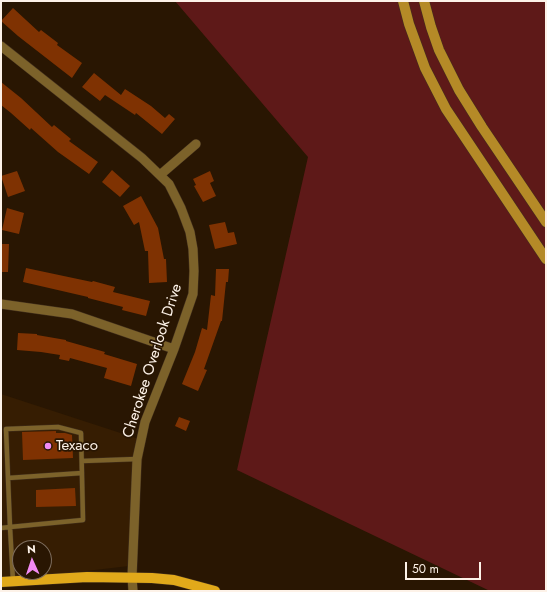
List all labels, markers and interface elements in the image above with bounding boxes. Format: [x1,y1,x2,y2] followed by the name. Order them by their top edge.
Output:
[120,282,186,440] street label: Cherokee Overlook Drive
[56,437,98,455] place label: Texaco
[43,441,53,451] marker: Texaco
[12,540,52,580] north arrow
[27,541,36,557] text: N
[407,554,483,580] scale bar
[412,560,439,578] text: 50 m

